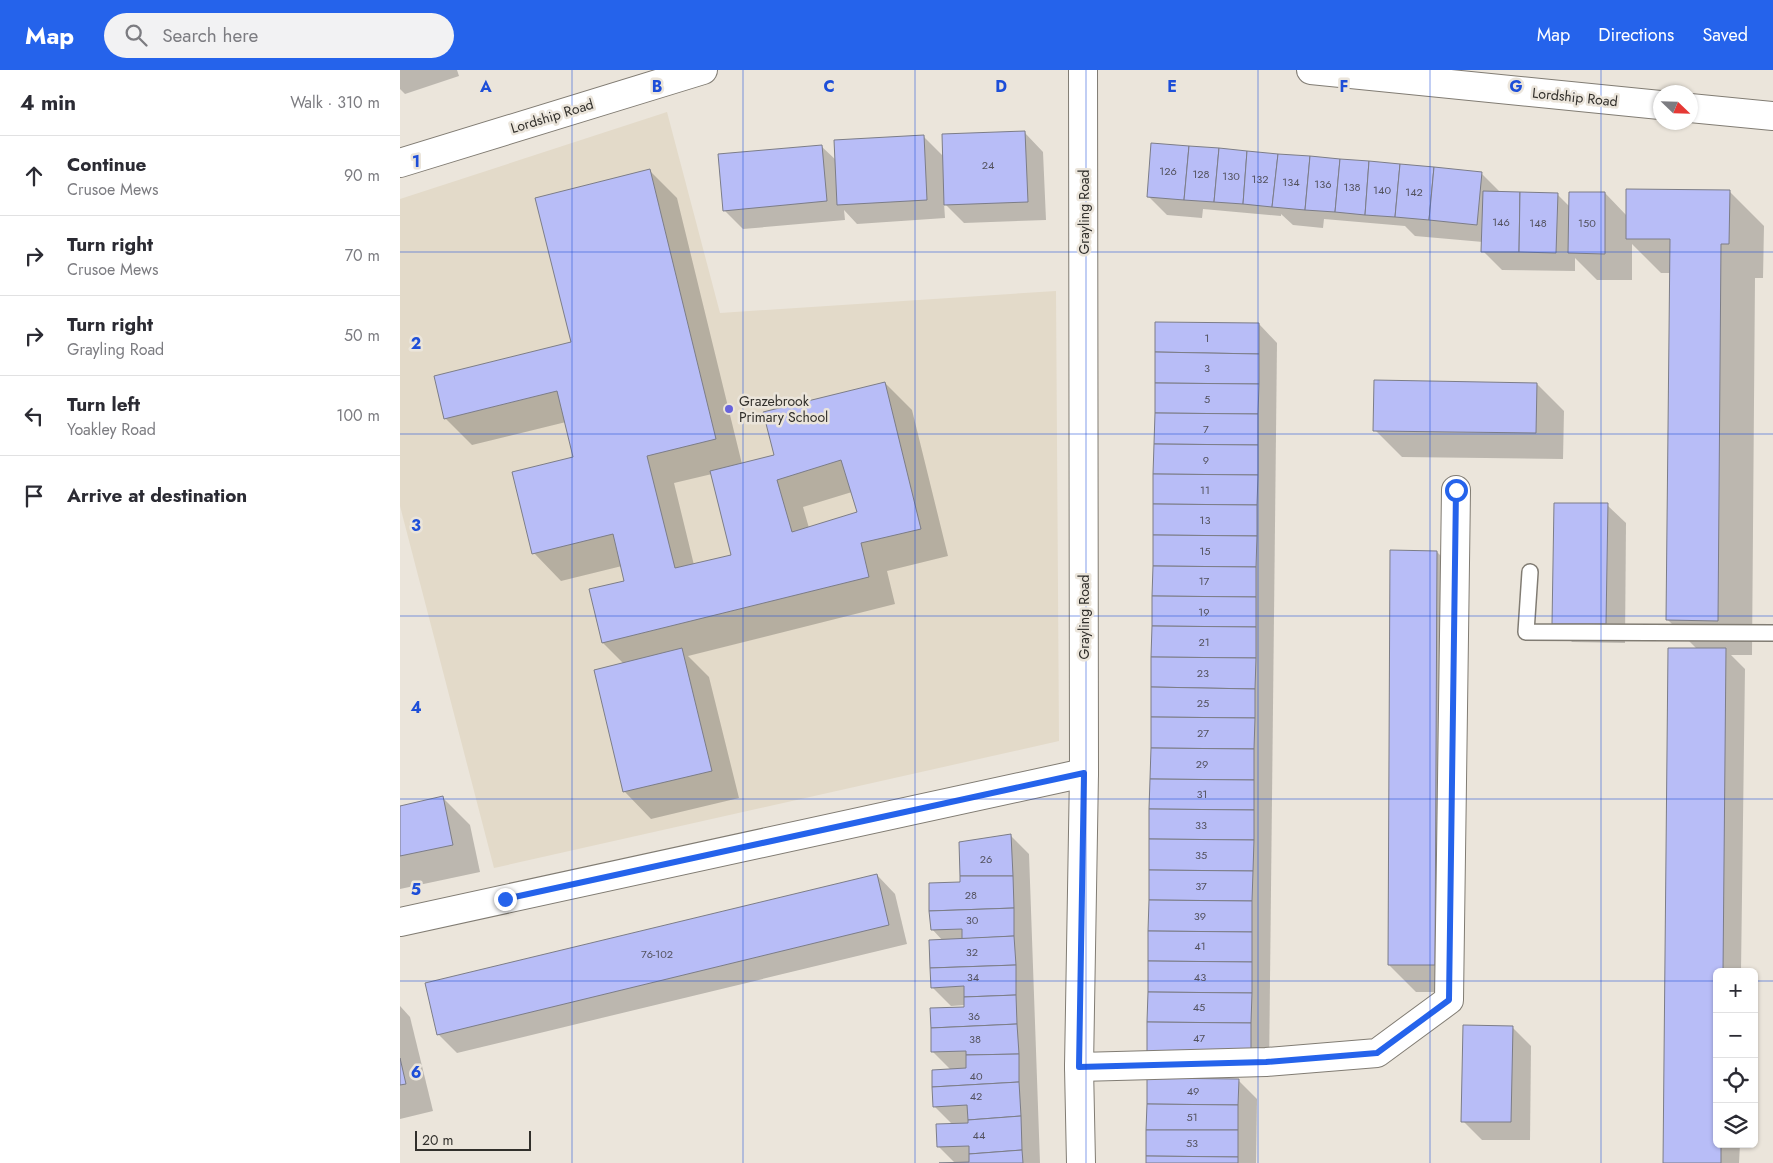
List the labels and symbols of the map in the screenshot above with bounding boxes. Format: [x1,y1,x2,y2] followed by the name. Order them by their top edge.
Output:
[479,75,492,98] text: A
[652,75,662,98] text: B
[823,75,835,98] text: C
[995,75,1007,98] text: D
[1167,75,1177,98] text: E
[1340,75,1348,98] text: F
[1509,75,1523,98] text: G
[1531,83,1619,111] street label: Lordship Road
[1653,85,1698,130] north arrow
[508,94,596,138] street label: Lordship Road
[412,150,420,173] text: 1
[982,157,995,173] house number: 24
[1159,163,1177,179] house number: 126
[1192,166,1210,182] house number: 128
[1222,168,1240,184] house number: 130
[1074,169,1094,255] street label: Grayling Road
[1251,171,1269,187] house number: 132
[1282,174,1300,190] house number: 134
[1314,176,1332,192] house number: 136
[1344,179,1360,195] house number: 138
[1373,182,1391,198] house number: 140
[1405,184,1423,200] house number: 142
[1492,214,1510,230] house number: 146
[1529,215,1547,231] house number: 148
[1578,215,1596,231] house number: 150
[1205,330,1209,346] house number: 1
[411,332,421,355] text: 2
[1204,360,1210,376] house number: 3
[739,391,828,427] place label: Grazebrook Primary School
[1204,391,1210,407] house number: 5
[723,403,735,415] marker: Grazebrook Primary School
[1203,421,1209,437] house number: 7
[1203,452,1209,468] house number: 9
[1445,479,1468,502] route start
[1200,482,1210,498] house number: 11
[1200,512,1210,528] house number: 13
[411,514,421,537] text: 3
[1199,543,1211,559] house number: 15
[1199,573,1210,589] house number: 17
[1074,574,1094,660] street label: Grayling Road
[1198,604,1210,620] house number: 19
[1198,634,1210,650] house number: 21
[1197,665,1209,681] house number: 23
[1197,695,1209,711] house number: 25
[410,696,422,719] text: 4
[1197,725,1209,741] house number: 27
[1196,756,1208,772] house number: 29
[1197,786,1207,802] house number: 31
[1195,817,1207,833] house number: 33
[1195,847,1207,863] house number: 35
[980,851,992,867] house number: 26
[411,878,421,901] text: 5
[1195,878,1207,894] house number: 37
[965,887,977,903] house number: 28
[494,888,517,911] route end
[1194,908,1206,924] house number: 39
[966,912,979,928] house number: 30
[1194,938,1206,954] house number: 41
[966,944,978,960] house number: 32
[641,946,673,962] house number: 76-102
[967,969,980,985] house number: 34
[1194,969,1206,985] house number: 43
[1193,999,1205,1015] house number: 45
[968,1008,980,1024] house number: 36
[1193,1030,1205,1046] house number: 47
[969,1031,981,1047] house number: 38
[411,1061,421,1084] text: 6
[969,1068,983,1084] house number: 40
[1187,1083,1199,1099] house number: 49
[970,1088,982,1104] house number: 42
[1186,1109,1198,1125] house number: 51
[973,1127,986,1143] house number: 44
[415,1128,531,1151] scale bar
[1186,1135,1198,1151] house number: 53

